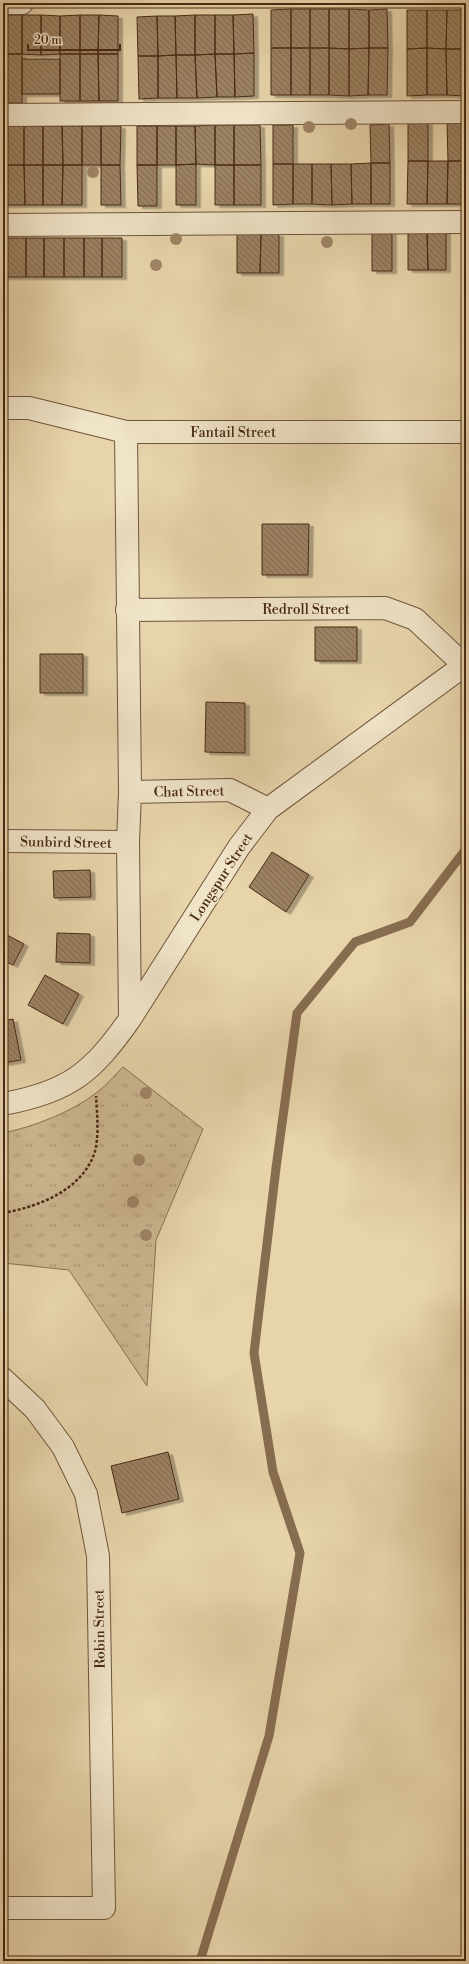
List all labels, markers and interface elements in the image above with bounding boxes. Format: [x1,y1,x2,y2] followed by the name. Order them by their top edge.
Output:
[28,26,120,52] scale bar
[34,33,62,48] text: 20 m
[190,424,276,442] street label: Fantail Street
[262,601,350,619] street label: Redroll Street
[153,782,225,802] street label: Chat Street
[187,830,257,925] street label: Longspur Street
[20,833,112,853] street label: Sunbird Street
[90,1589,110,1669] street label: Robin Street

